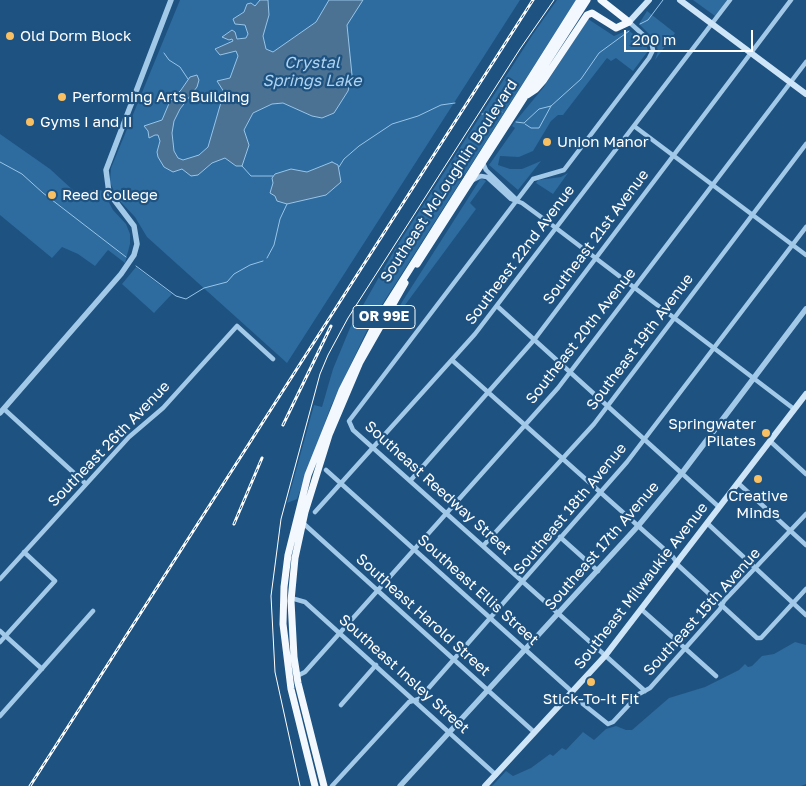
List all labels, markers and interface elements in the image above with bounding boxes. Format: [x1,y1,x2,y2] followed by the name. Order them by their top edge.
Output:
[626,20,755,52] scale bar
[20,27,131,45] place label: Old Dorm Block
[4,30,16,42] marker: Old Dorm Block
[632,30,676,48] text: 200 m
[262,53,362,91] water label: Crystal Springs Lake
[377,76,521,286] street label: Southeast McLoughlin Boulevard
[72,88,250,106] place label: Performing Arts Building
[56,91,68,103] marker: Performing Arts Building
[40,113,133,131] place label: Gyms I and II
[24,116,36,128] marker: Gyms I and II
[557,133,649,151] place label: Union Manor
[541,136,553,148] marker: Union Manor
[539,166,653,308] street label: Southeast 21st Avenue
[462,182,578,328] street label: Southeast 22nd Avenue
[62,186,158,204] place label: Reed College
[46,189,58,201] marker: Reed College
[522,264,640,408] street label: Southeast 20th Avenue
[583,270,697,414] street label: Southeast 19th Avenue
[353,306,415,328] road number: OR 99E
[44,378,174,510] street label: Southeast 26th Avenue
[668,415,756,450] place label: Springwater Pilates
[361,417,515,559] street label: Southeast Reedway Street
[760,427,772,439] marker: Springwater Pilates
[510,440,630,578] street label: Southeast 18th Avenue
[752,473,764,485] marker: Creative Minds
[541,478,663,614] street label: Southeast 17th Avenue
[728,487,788,522] place label: Creative Minds
[570,499,712,673] street label: Southeast Milwaukie Avenue
[414,531,542,649] street label: Southeast Ellis Street
[640,544,764,680] street label: Southeast 15th Avenue
[352,550,494,680] street label: Southeast Harold Street
[335,611,473,737] street label: Southeast Insley Street
[585,676,597,688] marker: Stick-To-It Fit
[543,690,639,708] place label: Stick-To-It Fit

